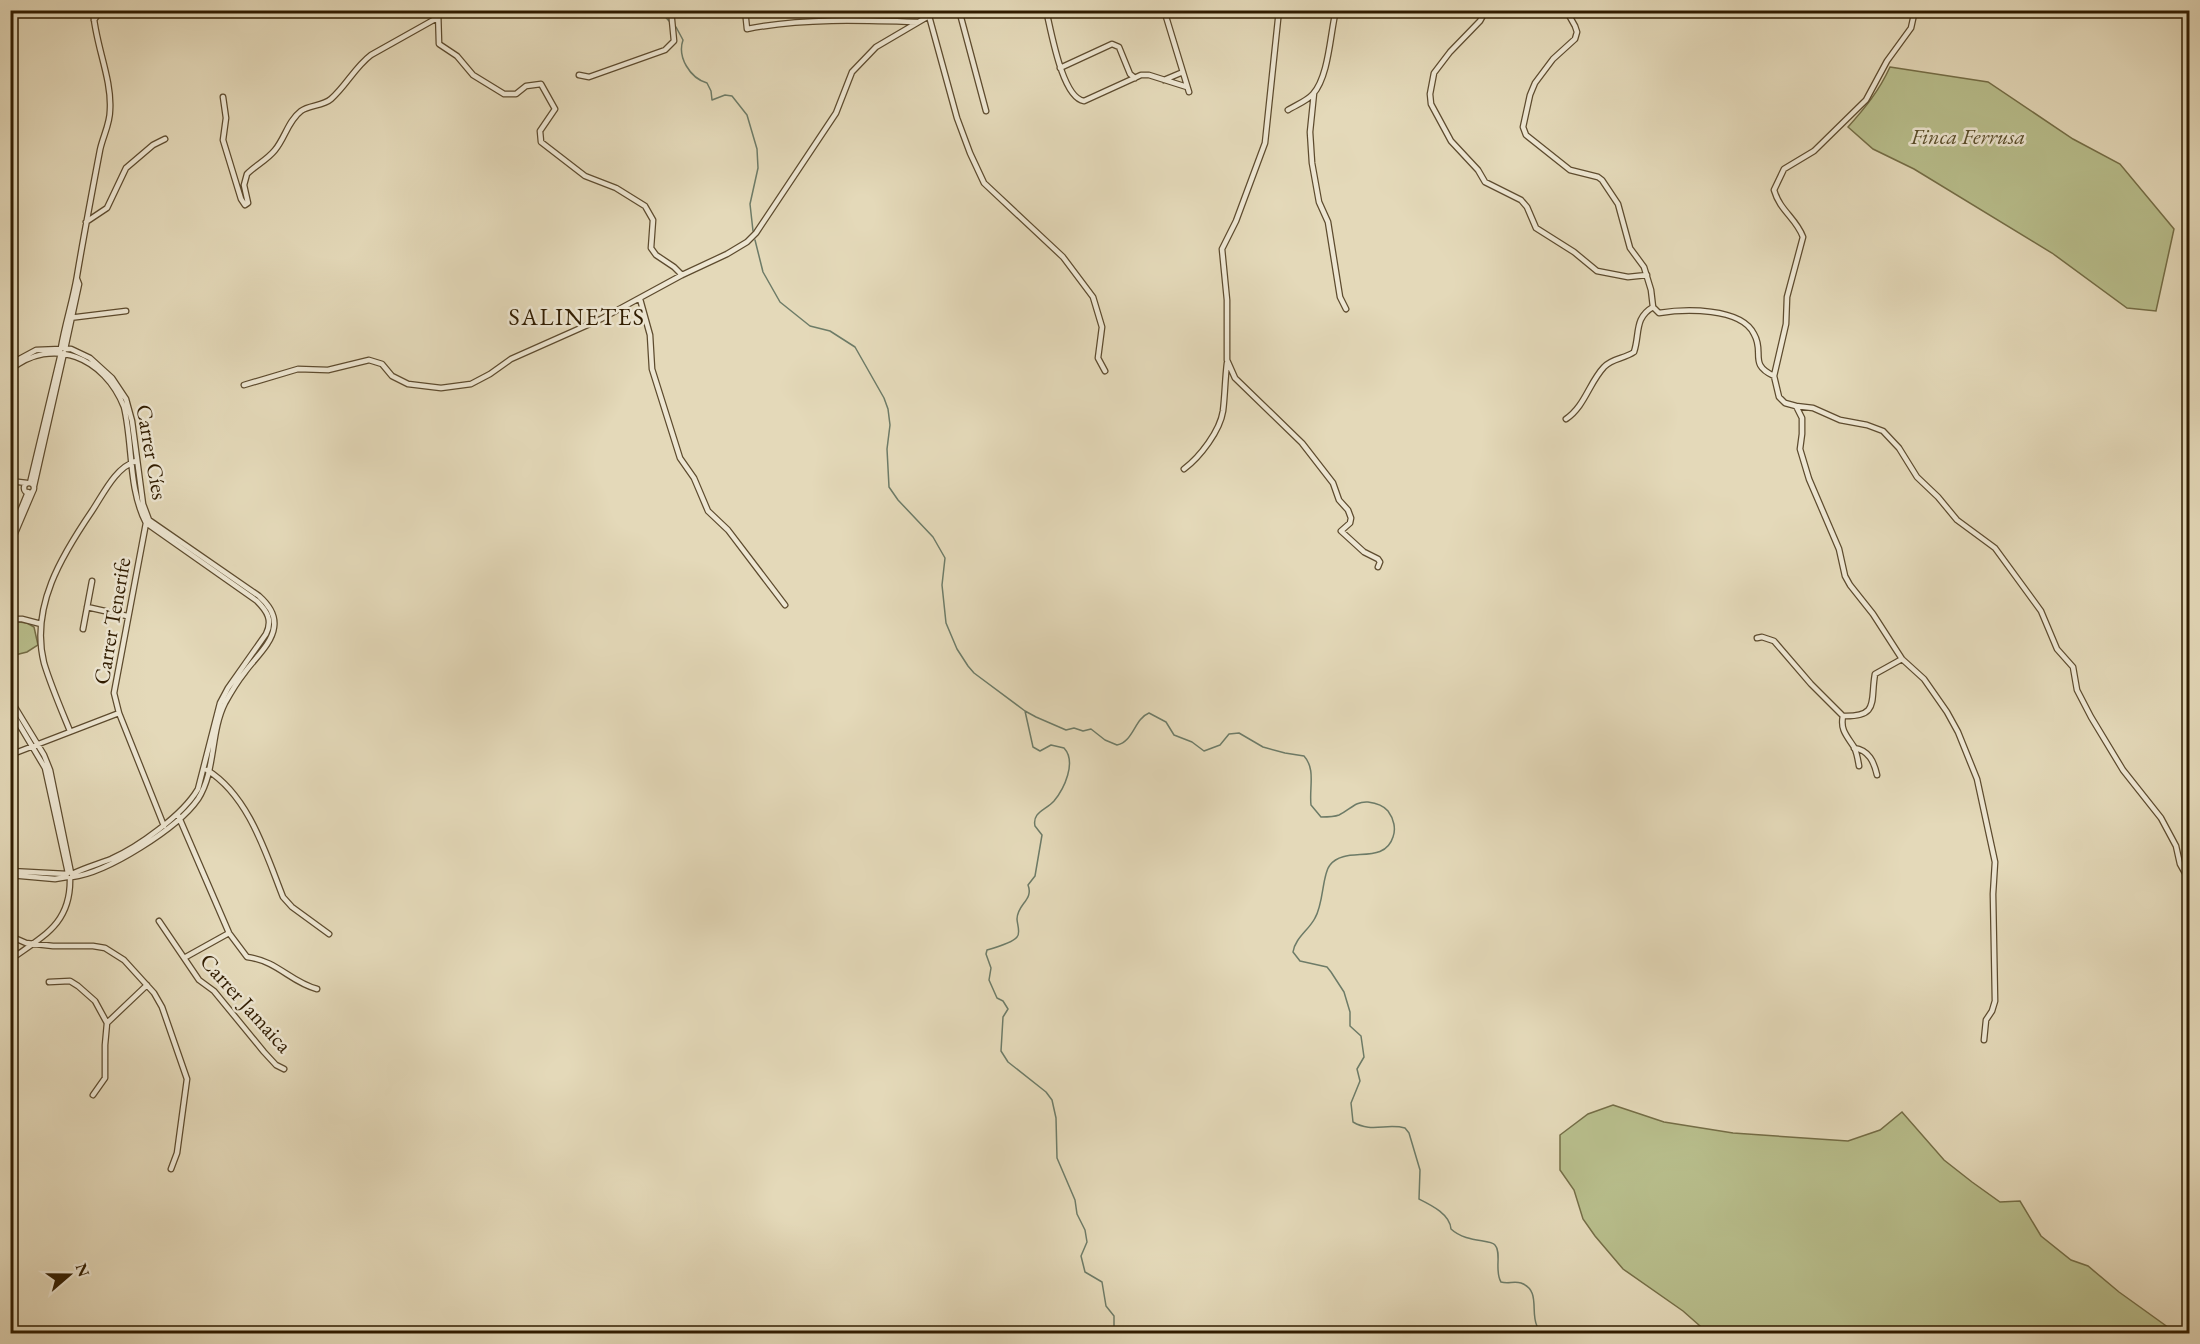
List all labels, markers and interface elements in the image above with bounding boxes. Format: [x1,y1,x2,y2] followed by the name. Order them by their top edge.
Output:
[1910,122,2025,151] park label: Finca Ferrusa
[509,301,645,332] district label: SALINETES
[129,402,175,502] street label: Carrer Cíes
[87,555,137,687] street label: Carrer Tenerife
[194,947,299,1059] street label: Carrer Jamaica
[39,1245,99,1305] north arrow
[71,1260,95,1280] text: N

